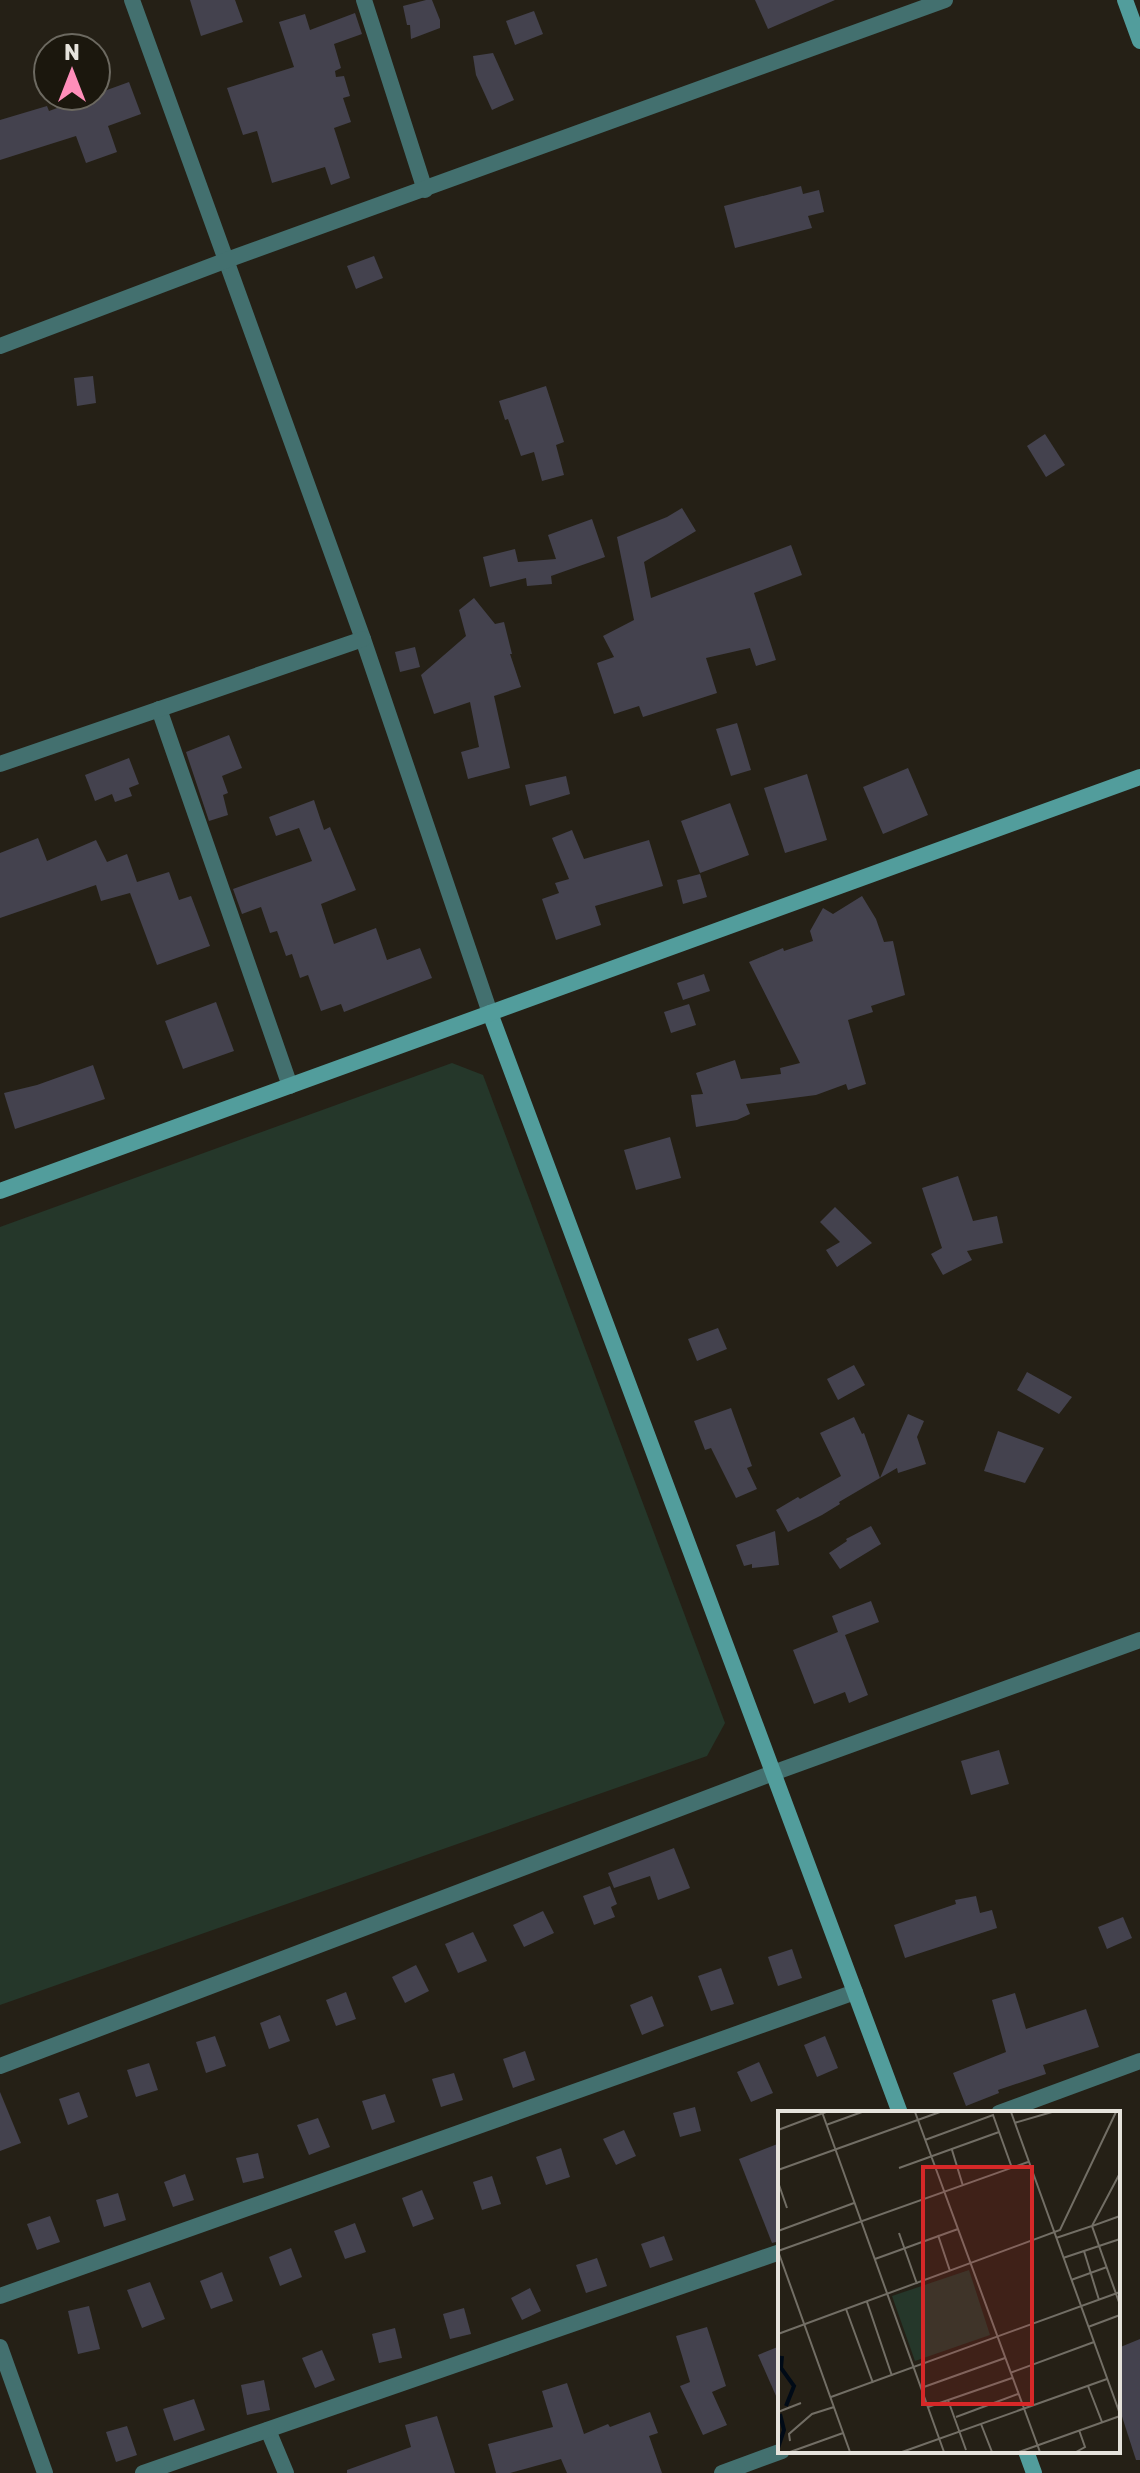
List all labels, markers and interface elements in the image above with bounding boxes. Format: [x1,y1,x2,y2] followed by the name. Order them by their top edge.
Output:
[32,32,112,112] north arrow
[64,39,80,66] text: N
[778,2111,1120,2453] inset map

